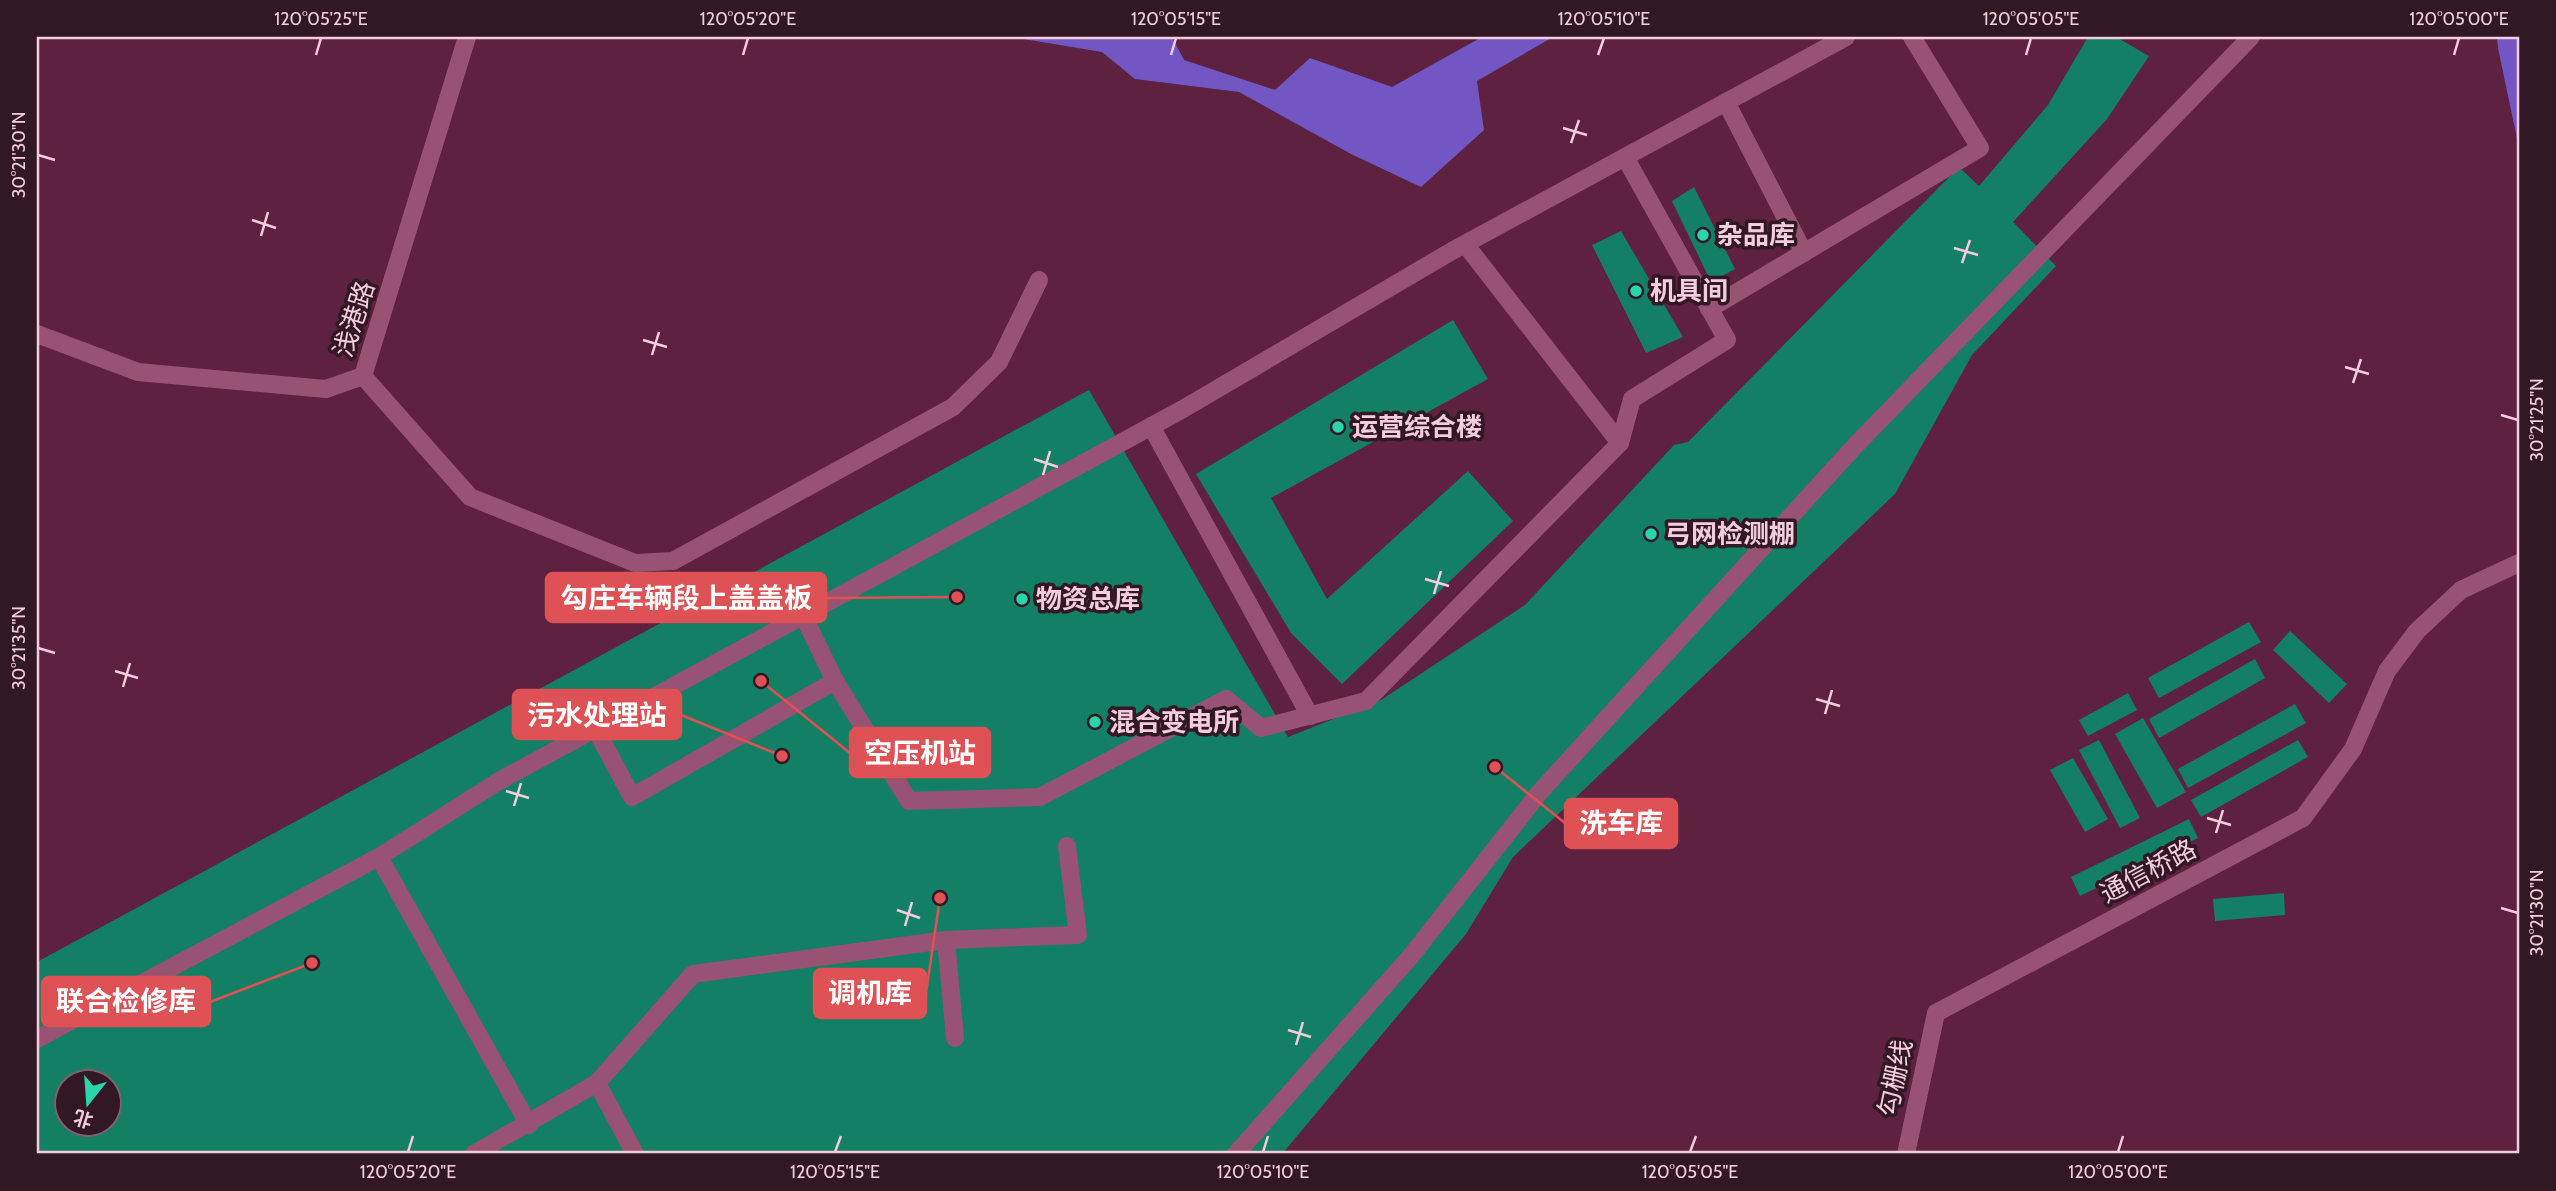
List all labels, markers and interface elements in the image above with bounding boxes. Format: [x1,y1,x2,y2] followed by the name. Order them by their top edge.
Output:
[274,8,368,30] text: 120°05'25"E
[700,8,796,30] text: 120°05'20"E
[1131,8,1221,30] text: 120°05'15"E
[1558,8,1650,30] text: 120°05'10"E
[1983,8,2079,30] text: 120°05'05"E
[2409,8,2509,30] text: 120°05'00"E
[8,112,30,198] text: 30°21'30"N
[1717,219,1795,251] place label: 杂品库
[1695,227,1711,243] marker: 杂品库
[1650,275,1728,307] place label: 机具间
[327,277,381,361] street label: 浅港路
[1628,283,1644,299] marker: 机具间
[2526,378,2548,462] text: 30°21'25"N
[1352,411,1482,443] place label: 运营综合楼
[1330,419,1346,435] marker: 运营综合楼
[1665,518,1795,550] place label: 弓网检测棚
[1643,526,1659,542] marker: 弓网检测棚
[546,573,826,622] callout: 勾庄车辆段上盖盖板
[560,581,812,615] text: 勾庄车辆段上盖盖板
[1036,583,1140,615] place label: 物资总库
[1014,591,1030,607] marker: 物资总库
[8,606,30,690] text: 30°21'35"N
[513,690,681,739] callout: 污水处理站
[527,698,667,732] text: 污水处理站
[1109,706,1239,738] place label: 混合变电所
[1087,714,1103,730] marker: 混合变电所
[850,728,990,777] callout: 空压机站
[864,736,976,770] text: 空压机站
[1565,799,1677,848] callout: 洗车库
[1579,806,1663,840] text: 洗车库
[2095,832,2201,910] street label: 通信桥路
[2526,870,2548,956] text: 30°21'30"N
[814,969,926,1018] callout: 调机库
[828,976,912,1010] text: 调机库
[42,977,210,1026] callout: 联合检修库
[56,984,196,1018] text: 联合检修库
[1871,1037,1919,1119] street label: 勾栅线
[52,1068,122,1138] north arrow
[71,1105,96,1133] text: 北
[360,1161,456,1183] text: 120°05'20"E
[790,1161,880,1183] text: 120°05'15"E
[1217,1161,1309,1183] text: 120°05'10"E
[1642,1161,1738,1183] text: 120°05'05"E
[2068,1161,2168,1183] text: 120°05'00"E

